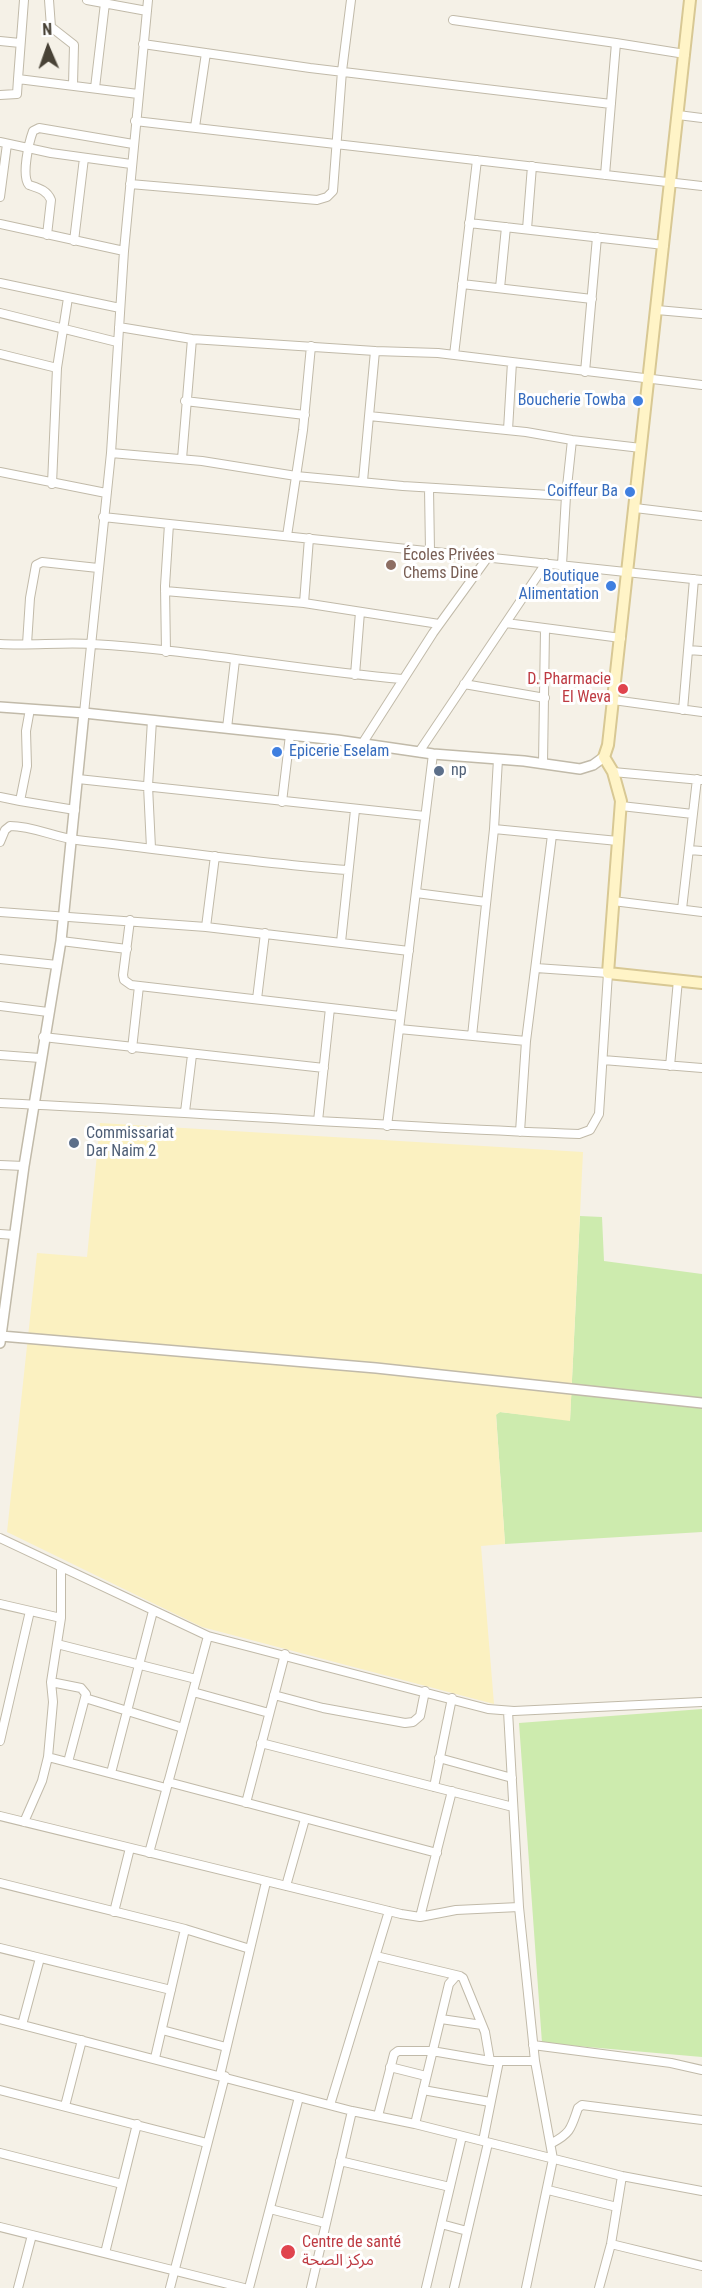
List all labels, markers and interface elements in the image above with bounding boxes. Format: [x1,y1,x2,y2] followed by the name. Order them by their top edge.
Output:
[18,18,78,78] north arrow
[42,20,53,39] text: N
[518,391,626,411] place label: Boucherie Towba
[631,394,645,408] marker: Boucherie Towba
[547,482,618,502] place label: Coiffeur Ba
[623,485,637,499] marker: Coiffeur Ba
[403,546,495,584] place label: Écoles Privées Chems Dine
[384,558,398,572] marker: Écoles Privées Chems Dine
[519,567,599,605] place label: Boutique Alimentation
[604,579,618,593] marker: Boutique Alimentation
[527,670,611,708] place label: D. Pharmacie El Weva
[616,682,630,696] marker: D. Pharmacie El Weva
[289,742,389,762] place label: Epicerie Eselam
[270,745,284,759] marker: Epicerie Eselam
[451,761,467,781] place label: np
[432,764,446,778] marker: np
[86,1124,174,1162] place label: Commissariat Dar Naim 2
[67,1136,81,1150] marker: Commissariat Dar Naim 2
[302,2233,401,2271] place label: Centre de santé مركز الصحة
[279,2243,297,2261] marker: Centre de santé مركز الصحة

